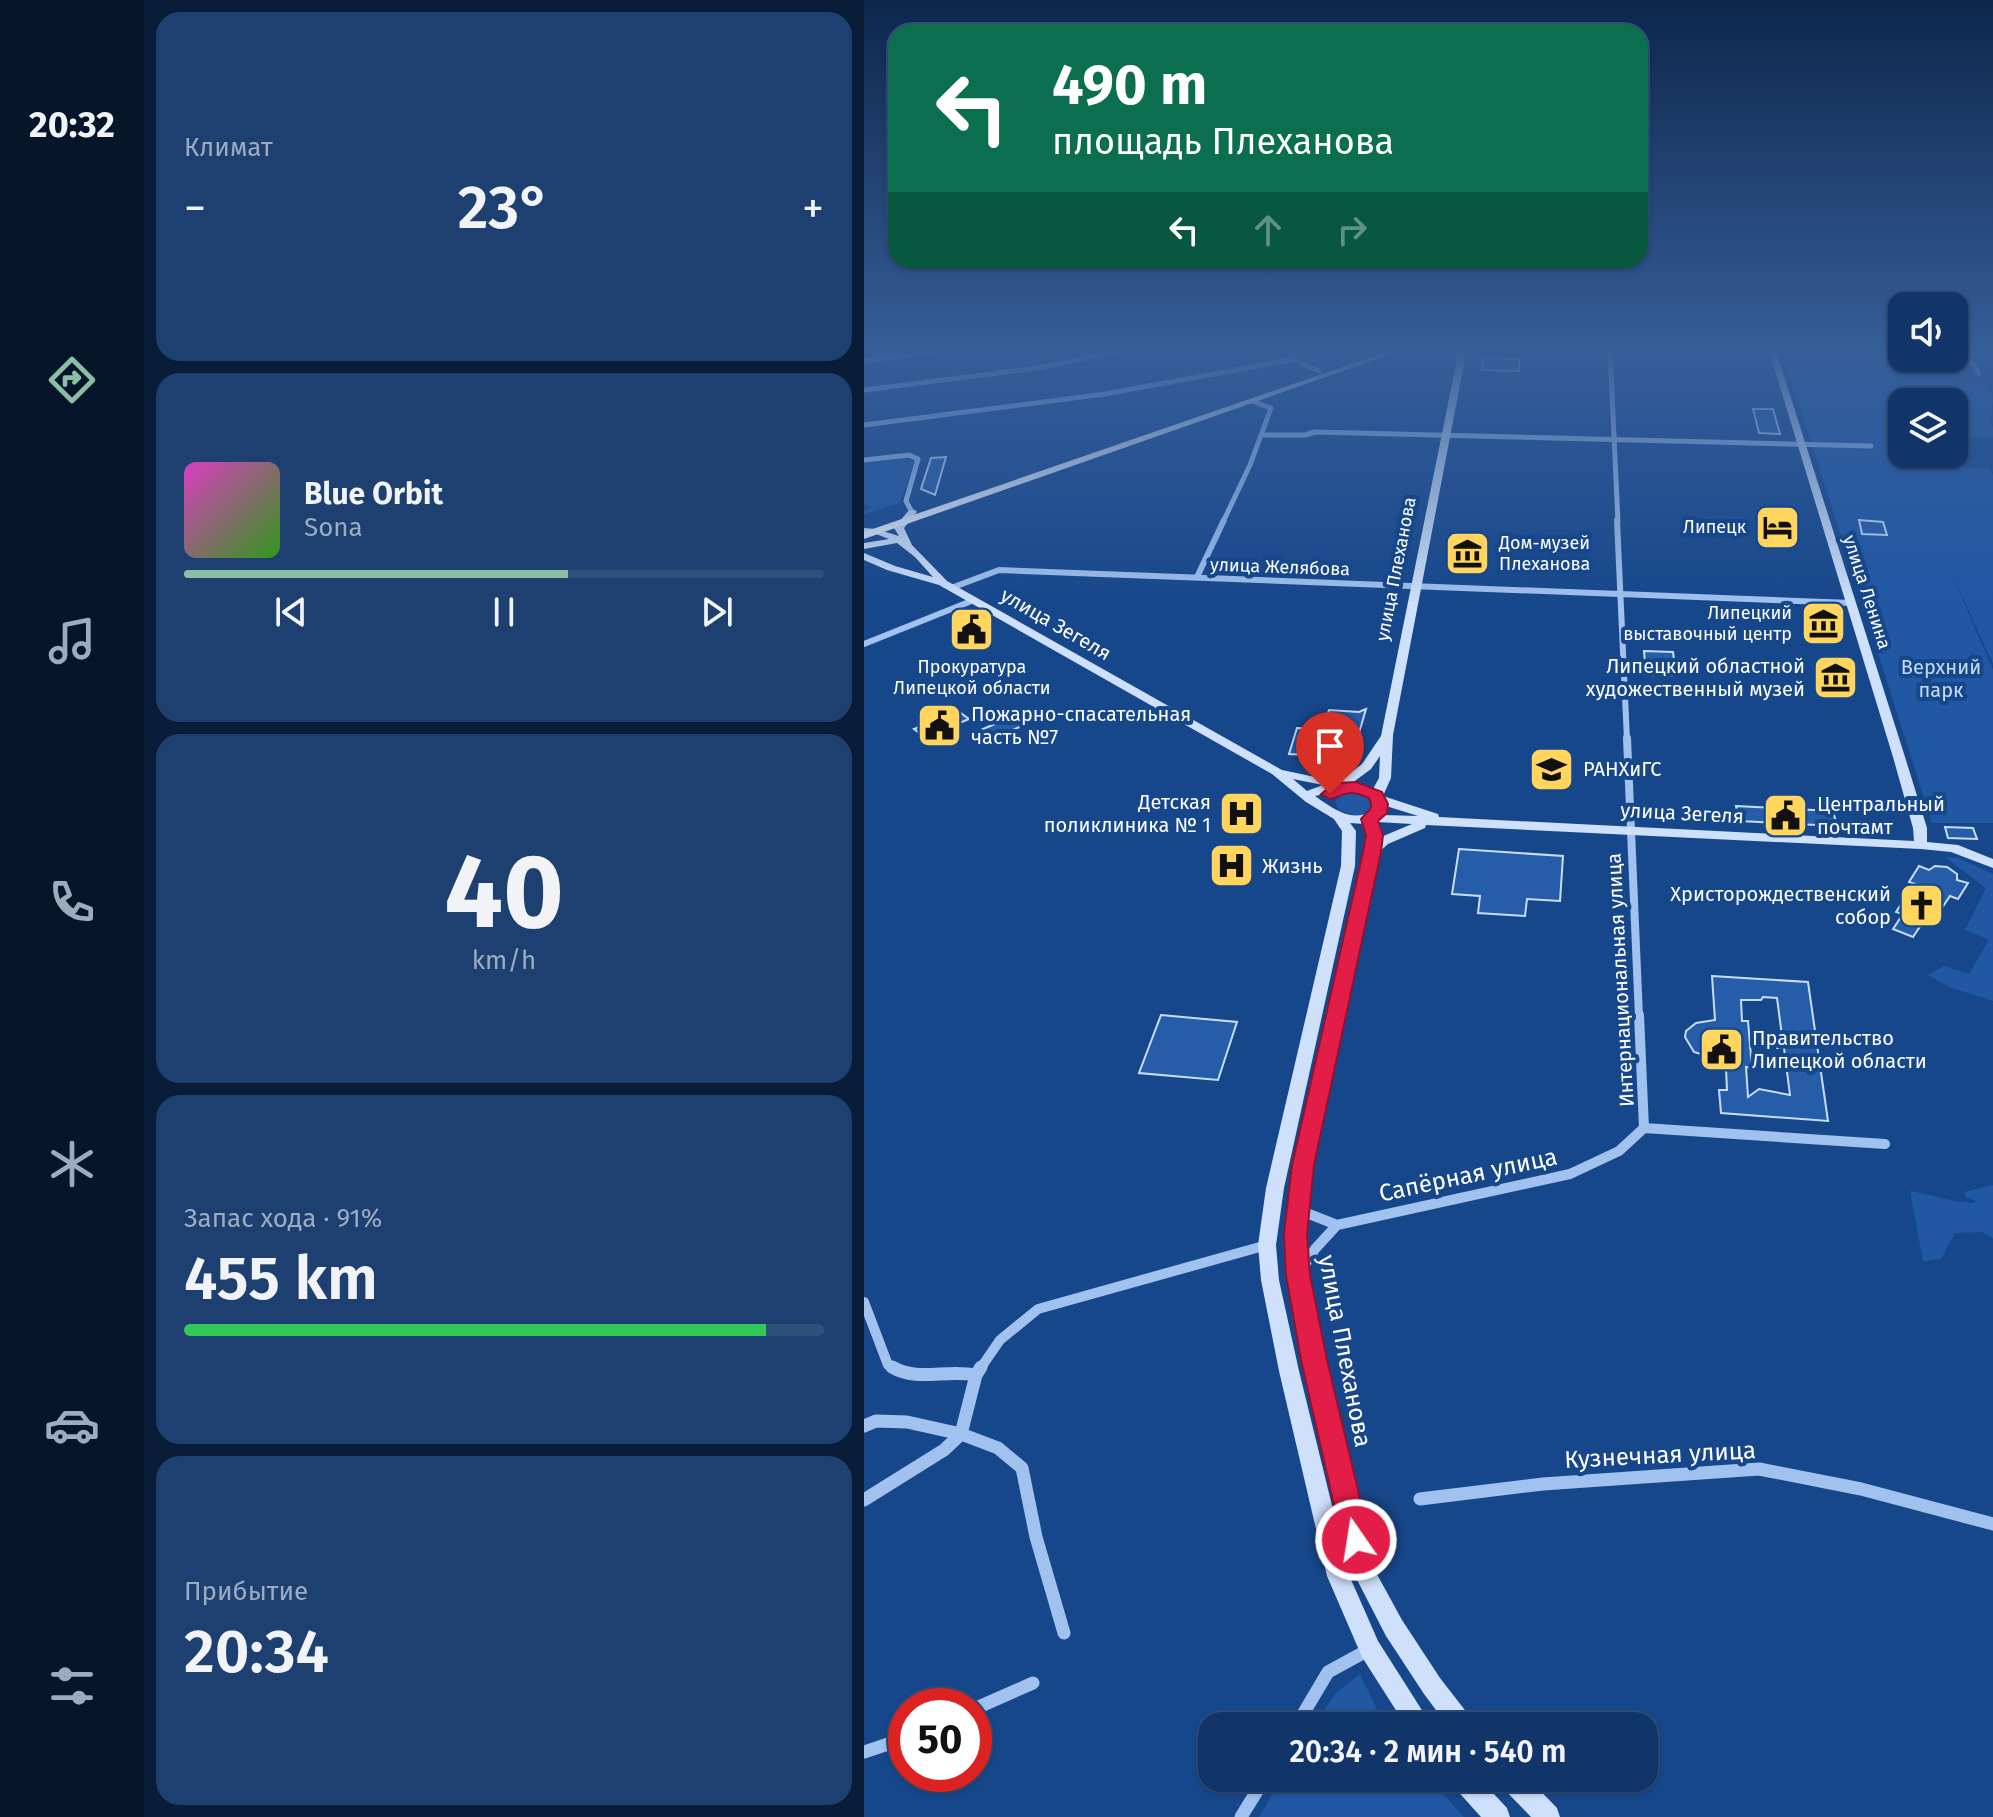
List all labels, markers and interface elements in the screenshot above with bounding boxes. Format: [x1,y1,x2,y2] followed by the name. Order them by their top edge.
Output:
[1052,52,1207,119] text: 490 m
[920,56,1024,160] icon: left
[29,103,115,147] text: 20:32
[1052,120,1394,164] text: площадь Плеханова
[184,132,273,163] text: Климат
[458,172,550,244] text: 23°
[184,182,206,235] text: −
[802,182,824,235] text: +
[1162,208,1206,252] icon: left
[1246,208,1290,252] icon: ahead
[1330,208,1374,252] icon: right
[1888,292,1968,468] map controls
[1888,292,1968,372] button: sound
[44,352,100,408] icon: directions
[1888,388,1968,468] button: layers
[304,476,443,512] text: Blue Orbit
[1371,495,1421,643] street label: улица Плеханова
[1753,503,1801,551] hotel icon: Липецк
[304,512,363,543] text: Sona
[1683,516,1747,538] place label: Липецк
[1444,529,1492,577] museum icon: Дом-музей Плеханова
[1498,532,1590,575] place label: Дом-музей Плеханова
[1838,532,1896,652] street label: улица Ленина
[1210,554,1350,580] street label: улица Желябова
[996,583,1116,665] street label: улица Зегеля
[269,590,313,634] icon: previous
[482,590,526,634] icon: pause
[695,590,739,634] icon: next
[1799,599,1847,647] museum icon: Липецкий выставочный центр
[1623,602,1792,645] place label: Липецкий выставочный центр
[948,605,996,653] public building icon: Прокуратура Липецкой области
[44,613,100,669] icon: music
[1586,654,1805,701] place label: Липецкий областной художественный музей
[1812,654,1860,702] museum icon: Липецкий областной художественный музей
[1901,655,1981,702] park label: Верхний парк
[893,656,1051,699] place label: Прокуратура Липецкой области
[916,701,964,749] public building icon: Пожарно-спасательная часть №7
[971,702,1191,749] place label: Пожарно-спасательная часть №7
[1296,712,1364,794] pin
[1308,724,1352,768] icon: arrive
[1528,745,1576,793] school or university icon: РАНХиГС
[1583,757,1661,781] place label: РАНХиГС
[1044,790,1211,837] place label: Детская поликлиника № 1
[1218,790,1266,838] hospital icon: Детская поликлиника № 1
[1762,791,1810,839] public building icon: Центральный почтамт
[1817,792,1945,839] place label: Центральный почтамт
[1620,798,1744,828] street label: улица Зегеля
[444,830,564,955] text: 40
[1207,842,1255,890] hospital icon: Жизнь
[1601,852,1639,1108] street label: Интернациональная улица
[1262,854,1323,878] place label: Жизнь
[44,874,100,930] icon: phone
[1898,881,1946,929] church icon: Христорождественский собор
[1670,882,1891,929] place label: Христорождественский собор
[472,945,536,976] text: km/h
[1697,1026,1745,1074] public building icon: Правительство Липецкой области
[1752,1026,1927,1073] place label: Правительство Липецкой области
[44,1136,100,1192] icon: climate
[1376,1142,1560,1208] street label: Сапёрная улица
[184,1203,382,1234] text: Запас хода · 91%
[184,1243,378,1315] text: 455 km
[1313,1253,1377,1449] street label: улица Плеханова
[44,1397,100,1453] icon: car
[1564,1436,1756,1474] street label: Кузнечная улица
[1314,1498,1398,1582] position arrow
[184,1576,308,1607] text: Прибытие
[184,1616,329,1688] text: 20:34
[44,1658,100,1714] icon: filters
[888,1688,992,1792] speed limit sign: 50
[1290,1734,1567,1770] text: 20:34 · 2 мин · 540 m

